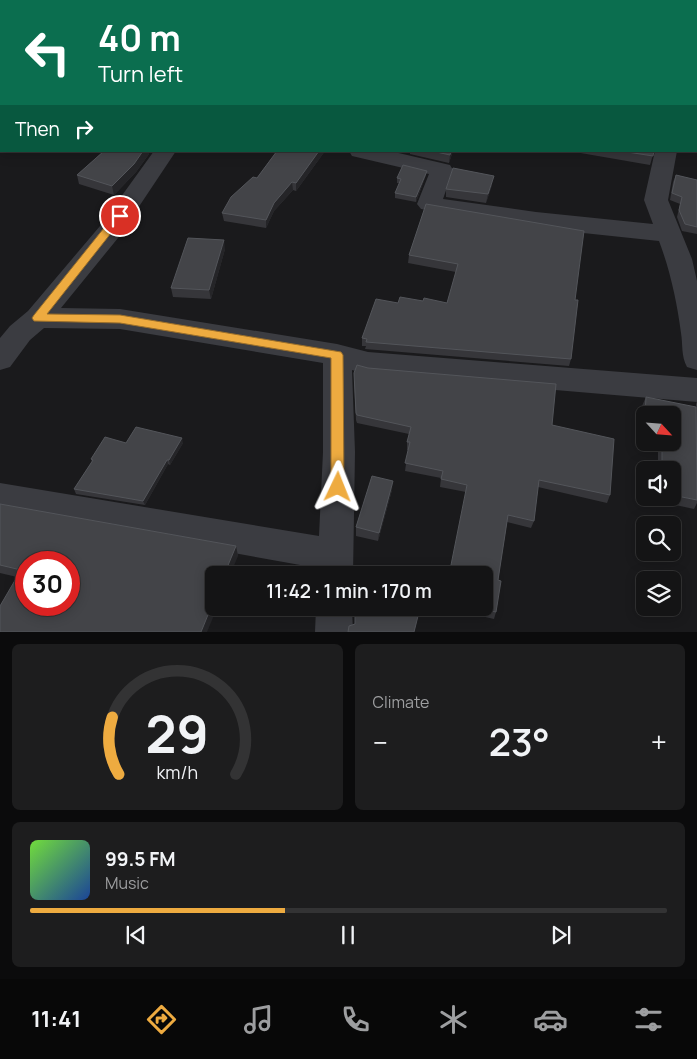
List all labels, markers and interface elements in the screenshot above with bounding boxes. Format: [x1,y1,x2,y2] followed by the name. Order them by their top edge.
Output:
[98,14,181,62] text: 40 m
[15,20,80,85] icon: left
[98,59,183,89] text: Turn left
[70,115,98,143] icon: right
[15,116,60,142] text: Then
[99,195,141,237] pin
[106,202,134,230] icon: arrive
[636,406,681,451] north arrow
[636,406,681,616] map controls
[311,460,363,512] position arrow
[636,461,681,506] button: sound
[636,516,681,561] button: search
[15,551,80,616] speed limit sign: 30
[636,571,681,616] button: layers
[266,578,432,604] text: 11:42 · 1 min · 170 m
[373,691,429,713] text: Climate
[146,698,209,769] text: 29
[489,715,550,767] text: 23°
[373,723,388,761] text: −
[651,723,667,761] text: +
[156,760,198,784] text: km/h
[105,846,175,872] text: 99.5 FM
[105,872,149,894] text: Music
[122,921,150,949] icon: previous
[334,921,362,949] icon: pause
[547,921,575,949] icon: next
[144,1002,179,1037] icon: directions
[241,1002,276,1037] icon: music
[338,1002,373,1037] icon: phone
[436,1002,471,1037] icon: climate
[533,1002,568,1037] icon: car
[631,1002,666,1037] icon: filters
[31,1004,81,1034] text: 11:41

